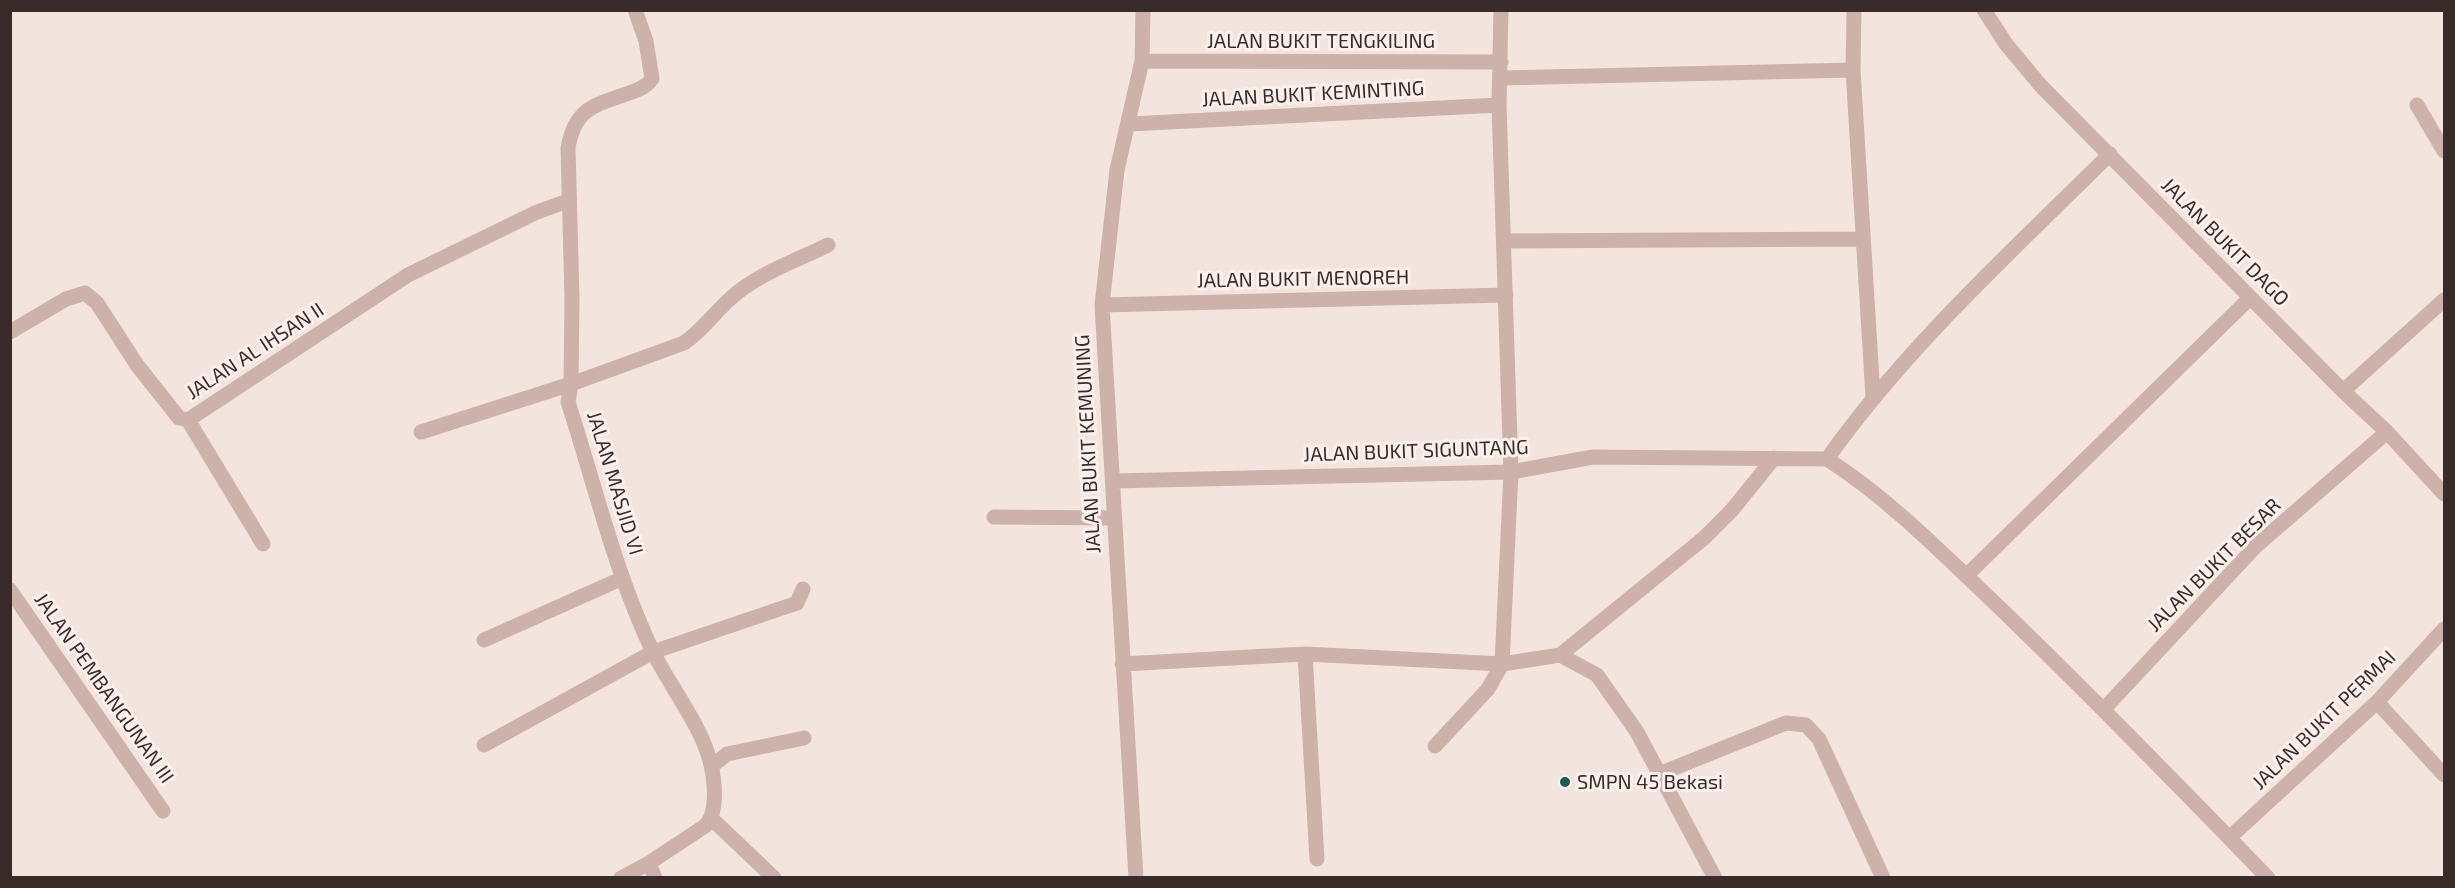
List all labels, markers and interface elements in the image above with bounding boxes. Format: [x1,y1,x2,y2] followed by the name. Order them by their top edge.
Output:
[1207,29,1435,53] street label: JALAN BUKIT TENGKILING
[1201,76,1425,112] street label: JALAN BUKIT KEMINTING
[2156,173,2294,311] street label: JALAN BUKIT DAGO
[1197,265,1409,293] street label: JALAN BUKIT MENOREH
[182,298,328,404] street label: JALAN AL IHSAN II
[1070,334,1106,554] street label: JALAN BUKIT KEMUNING
[582,408,648,558] street label: JALAN MASJID VI
[1303,435,1529,467] street label: JALAN BUKIT SIGUNTANG
[2142,493,2286,637] street label: JALAN BUKIT BESAR
[29,588,179,788] street label: JALAN PEMBANGUNAN III
[2247,645,2401,795] street label: JALAN BUKIT PERMAI
[1577,770,1723,794] place label: SMPN 45 Bekasi
[1558,775,1572,789] marker: SMPN 45 Bekasi

